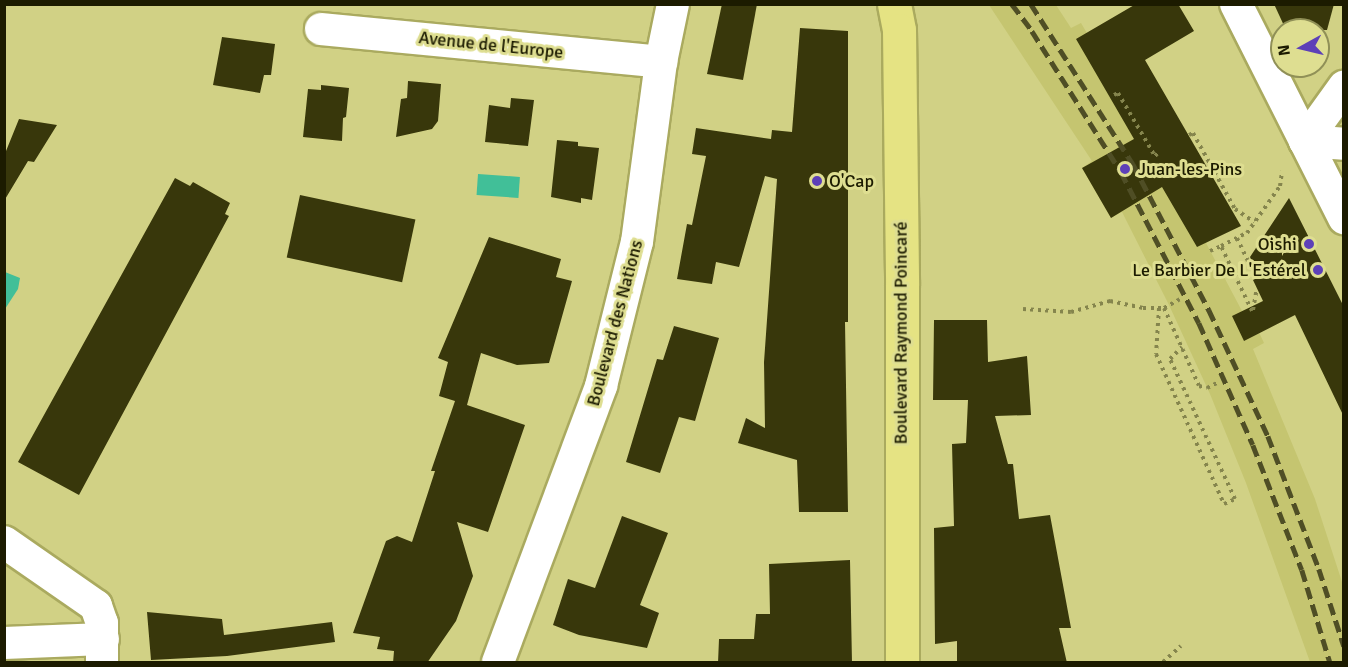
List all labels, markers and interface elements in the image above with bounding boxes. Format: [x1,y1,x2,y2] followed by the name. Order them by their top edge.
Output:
[1270,18,1330,78] north arrow
[418,27,564,63] street label: Avenue de l'Europe
[1273,43,1295,57] text: N
[1138,158,1242,180] place label: Juan-les-Pins
[1116,160,1134,178] marker: Juan-les-Pins
[829,170,874,192] place label: O'Cap
[810,174,824,188] marker: O'Cap
[890,222,912,444] street label: Boulevard Raymond Poincaré
[1258,233,1297,255] place label: Oishi
[1302,237,1316,251] marker: Oishi
[582,238,648,408] street label: Boulevard des Nations
[1132,259,1306,281] place label: Le Barbier De L'Estérel
[1311,263,1325,277] marker: Le Barbier De L'Estérel

